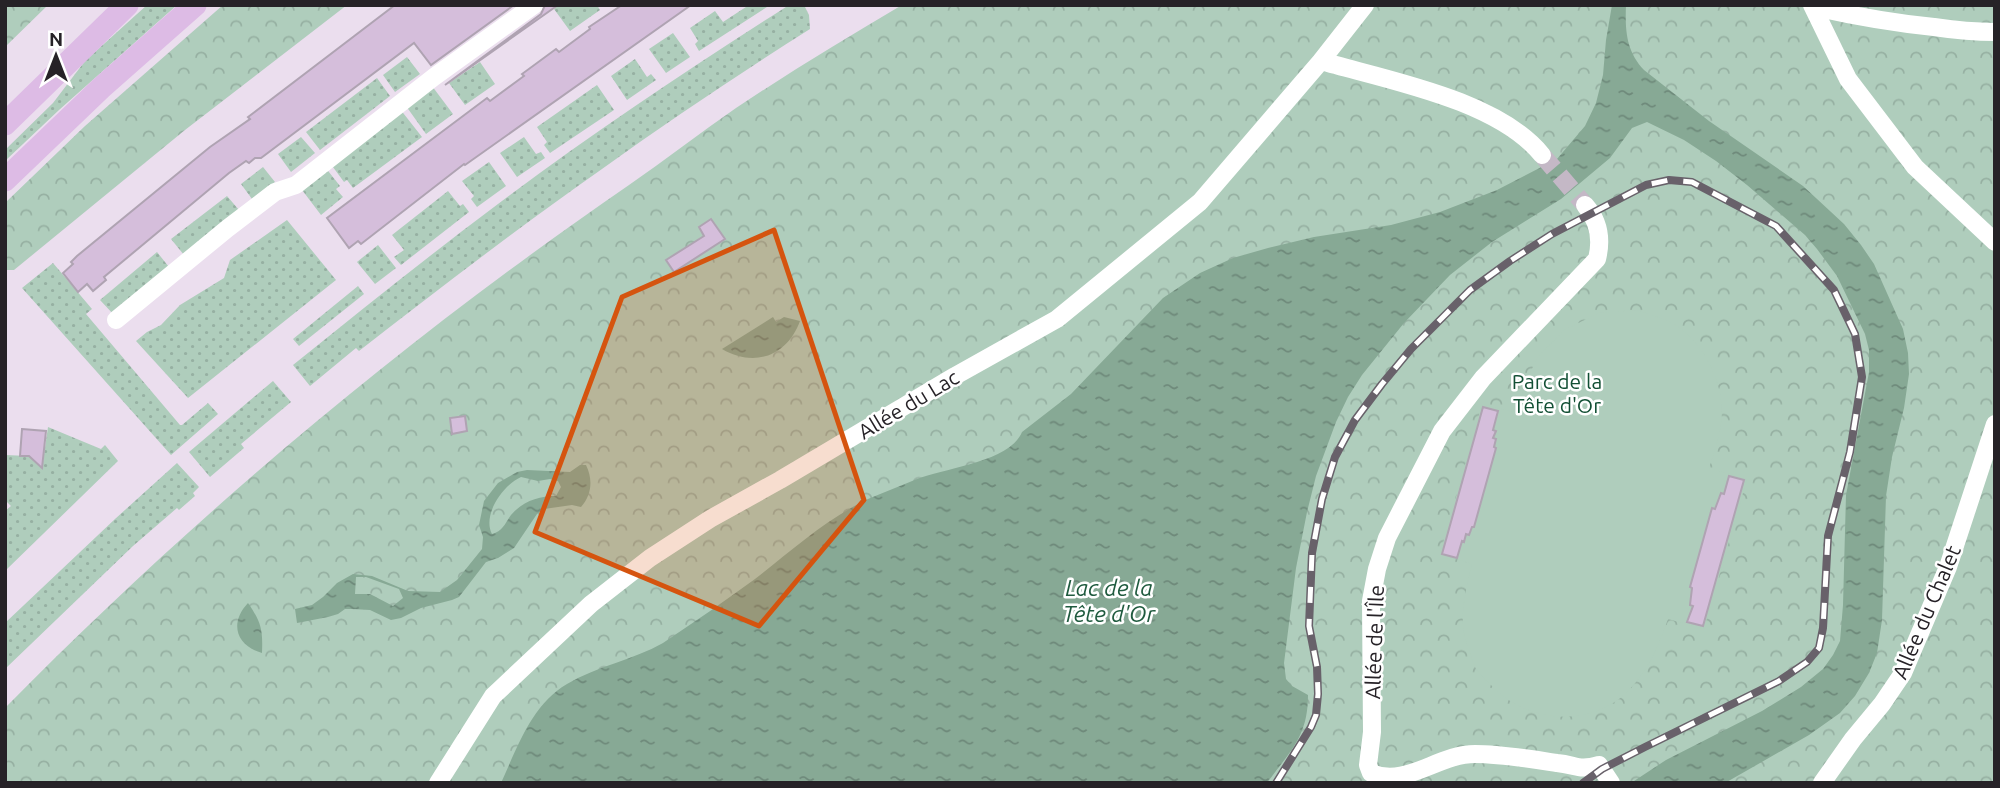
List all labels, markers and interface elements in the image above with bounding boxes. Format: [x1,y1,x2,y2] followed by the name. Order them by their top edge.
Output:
[21,21,91,91] north arrow
[49,28,63,50] text: N
[853,364,963,443] street label: Allée du Lac
[1512,369,1602,417] park label: Parc de la Tête d'Or
[1887,542,1965,682] street label: Allée du Chalet
[1063,575,1156,626] water label: Lac de la Tête d'Or
[1360,584,1388,700] street label: Allée de l'Île

